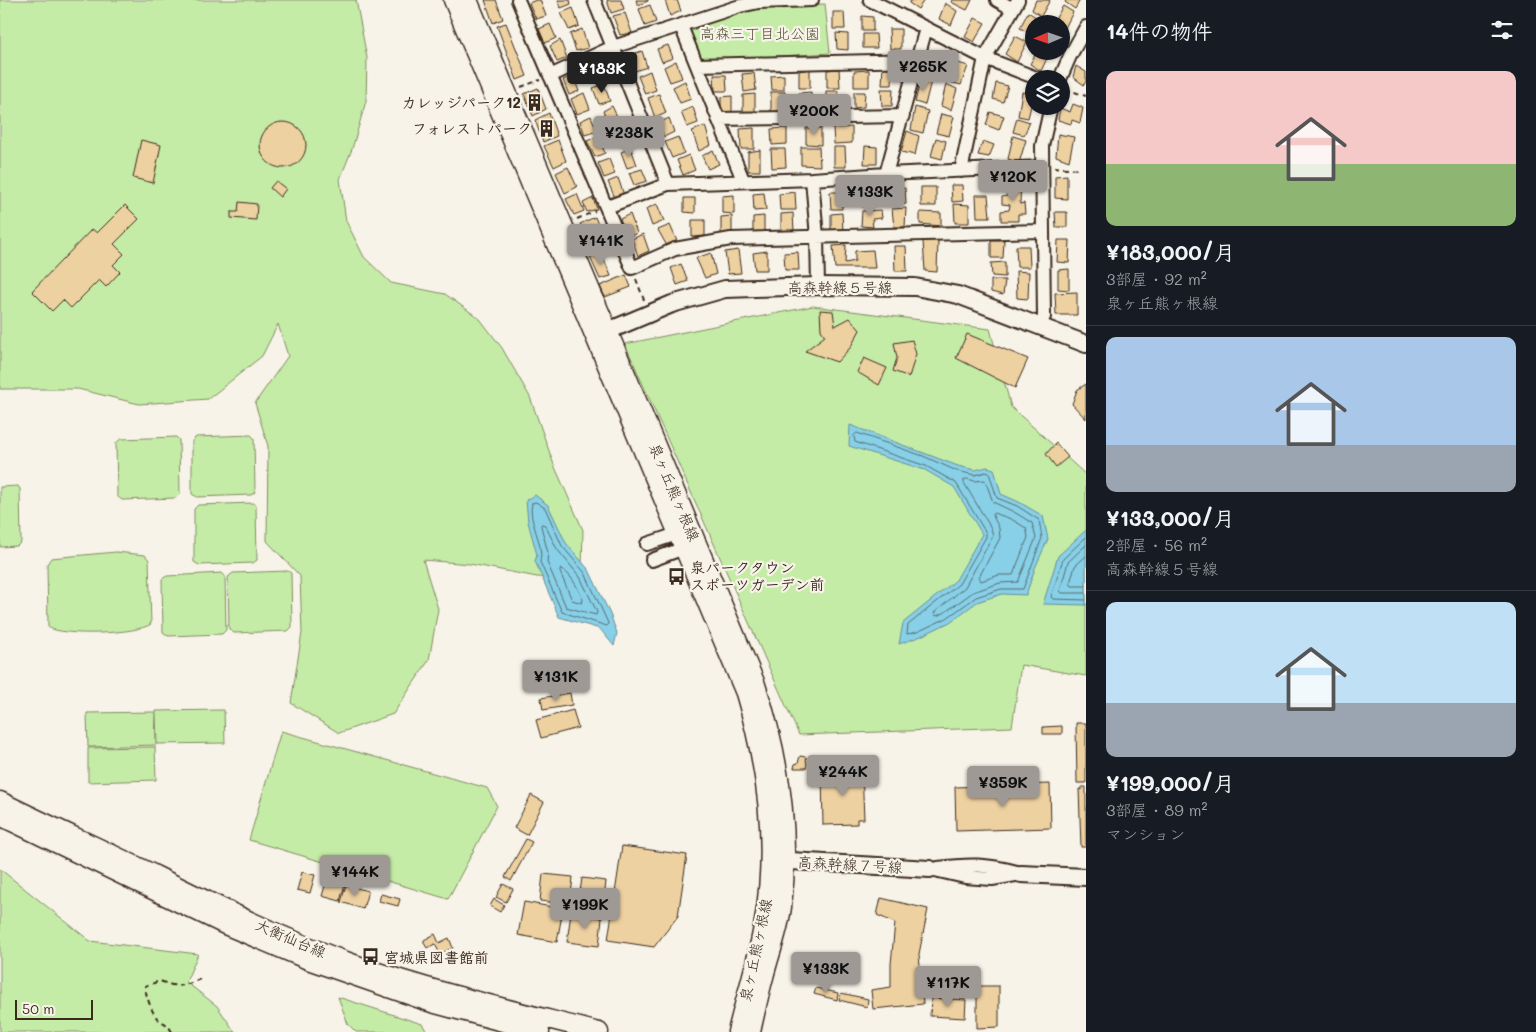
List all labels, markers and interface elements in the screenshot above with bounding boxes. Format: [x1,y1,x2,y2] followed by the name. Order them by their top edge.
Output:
[1025,15,1070,60] north arrow
[1025,15,1070,115] map controls
[1488,16,1516,44] icon: filters
[1106,17,1213,44] text: 14件の物件
[700,23,820,43] park label: 高森三丁目北公園
[888,49,958,92] pin: ¥265K
[567,52,637,94] pin: ¥183K
[899,55,947,76] text: ¥265K
[578,57,626,78] text: ¥183K
[1025,70,1070,115] button: layers
[402,92,521,112] place label: カレッジパーク12
[525,92,545,112] building icon: カレッジパーク12
[779,94,849,136] pin: ¥200K
[789,99,839,120] text: ¥200K
[1266,104,1356,194] icon: home
[594,116,664,158] pin: ¥238K
[412,118,532,138] place label: フォレストパーク
[536,118,556,138] building icon: フォレストパーク
[604,121,654,142] text: ¥238K
[978,160,1048,202] pin: ¥120K
[989,165,1037,186] text: ¥120K
[835,174,905,217] pin: ¥133K
[846,180,894,201] text: ¥133K
[566,224,636,266] pin: ¥141K
[578,229,624,250] text: ¥141K
[1106,238,1235,265] text: ¥183,000/月
[1106,268,1207,289] text: 3部屋 · 92 m²
[787,277,893,297] street label: 高森幹線５号線
[1106,292,1218,313] text: 泉ヶ丘熊ヶ根線
[1266,369,1356,459] icon: home
[645,440,705,544] street label: 泉ヶ丘熊ヶ根線
[1106,504,1234,531] text: ¥133,000/月
[1106,534,1207,555] text: 2部屋 · 56 m²
[690,557,825,594] place label: 泉パークタウン スポーツガーデン前
[1106,558,1218,579] text: 高森幹線５号線
[666,566,686,586] bus stop icon: 泉パークタウン スポーツガーデン前
[1266,634,1356,724] icon: home
[521,660,591,702] pin: ¥131K
[534,665,578,686] text: ¥131K
[808,754,878,797] pin: ¥244K
[818,760,868,781] text: ¥244K
[968,766,1038,808] pin: ¥359K
[1106,769,1235,796] text: ¥199,000/月
[978,771,1028,792] text: ¥359K
[1106,799,1208,820] text: 3部屋 · 89 m²
[1106,823,1185,844] text: マンション
[797,851,903,877] street label: 高森幹線７号線
[320,854,390,897] pin: ¥144K
[331,860,379,881] text: ¥144K
[550,888,620,930] pin: ¥199K
[561,893,609,914] text: ¥199K
[734,897,776,1003] street label: 泉ヶ丘熊ヶ根線
[253,914,329,962] street label: 大衡仙台線
[360,947,380,967] bus stop icon: 宮城県図書館前
[384,947,489,967] place label: 宮城県図書館前
[791,952,861,994] pin: ¥133K
[802,957,850,978] text: ¥133K
[913,966,983,1008] pin: ¥117K
[926,971,970,992] text: ¥117K
[15,997,92,1020] scale bar
[22,999,54,1018] text: 50 m

